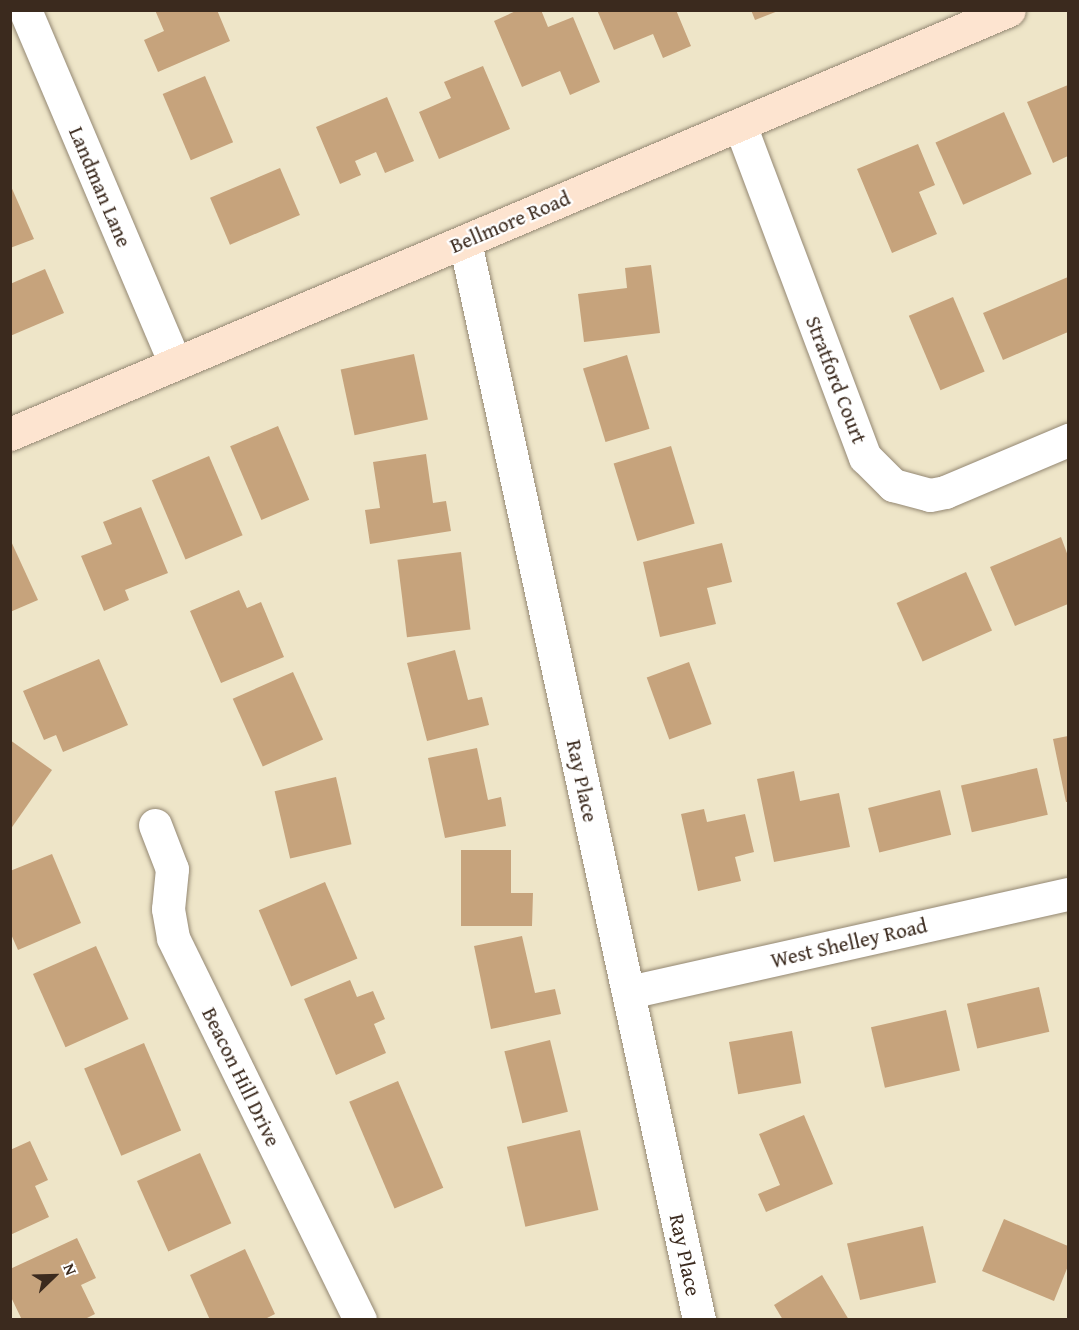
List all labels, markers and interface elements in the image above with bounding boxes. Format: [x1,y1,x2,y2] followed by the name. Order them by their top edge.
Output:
[63,123,137,251] street label: Landman Lane
[446,185,574,259] street label: Bellmore Road
[800,313,872,447] street label: Stratford Court
[561,738,603,824] street label: Ray Place
[768,913,930,973] street label: West Shelley Road
[196,1003,286,1151] street label: Beacon Hill Drive
[664,1212,706,1298] street label: Ray Place
[24,1246,84,1306] north arrow
[57,1259,84,1279] text: N

